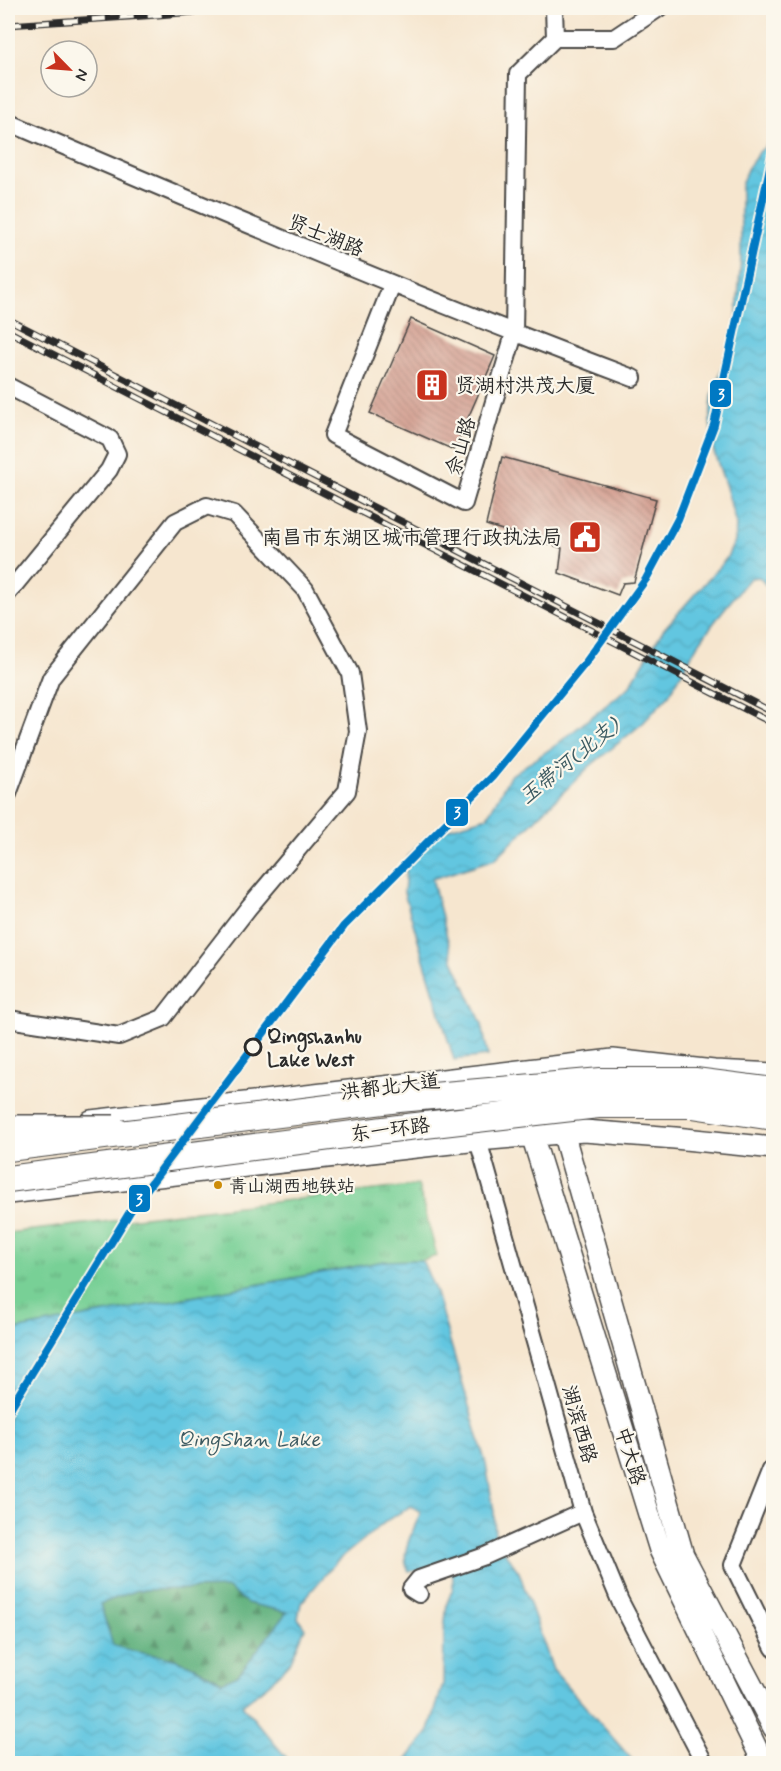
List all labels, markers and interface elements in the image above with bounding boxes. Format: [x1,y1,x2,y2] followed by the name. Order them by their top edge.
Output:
[39,39,99,99] north arrow
[69,65,93,84] text: N
[283,209,369,264] street label: 贤士湖路
[414,367,450,403] building icon: 贤湖村洪茂大厦
[455,373,595,400] place label: 贤湖村洪茂大厦
[709,379,732,408] line badge: 3
[717,385,725,406] text: 3
[440,413,483,479] street label: 佘山路
[567,519,603,555] public building icon: 南昌市东湖区城市管理行政执法局
[262,525,562,552] place label: 南昌市东湖区城市管理行政执法局
[514,711,628,811] water label: 玉带河(北支)
[445,798,469,827] line badge: 3
[453,803,461,824] text: 3
[267,1024,362,1074] place label: Qingshanhu Lake West
[244,1038,262,1056] marker: Qingshanhu Lake West
[339,1068,441,1107] street label: 洪都北大道
[349,1112,433,1149] street label: 东一环路
[229,1175,355,1199] place label: 青山湖西地铁站
[212,1179,224,1191] marker: 青山湖西地铁站
[128,1184,151,1213] line badge: 3
[135,1190,143,1211] text: 3
[555,1382,603,1468] street label: 湖滨西路
[608,1424,652,1490] street label: 中大路
[178,1426,321,1456] water label: QingShan Lake

